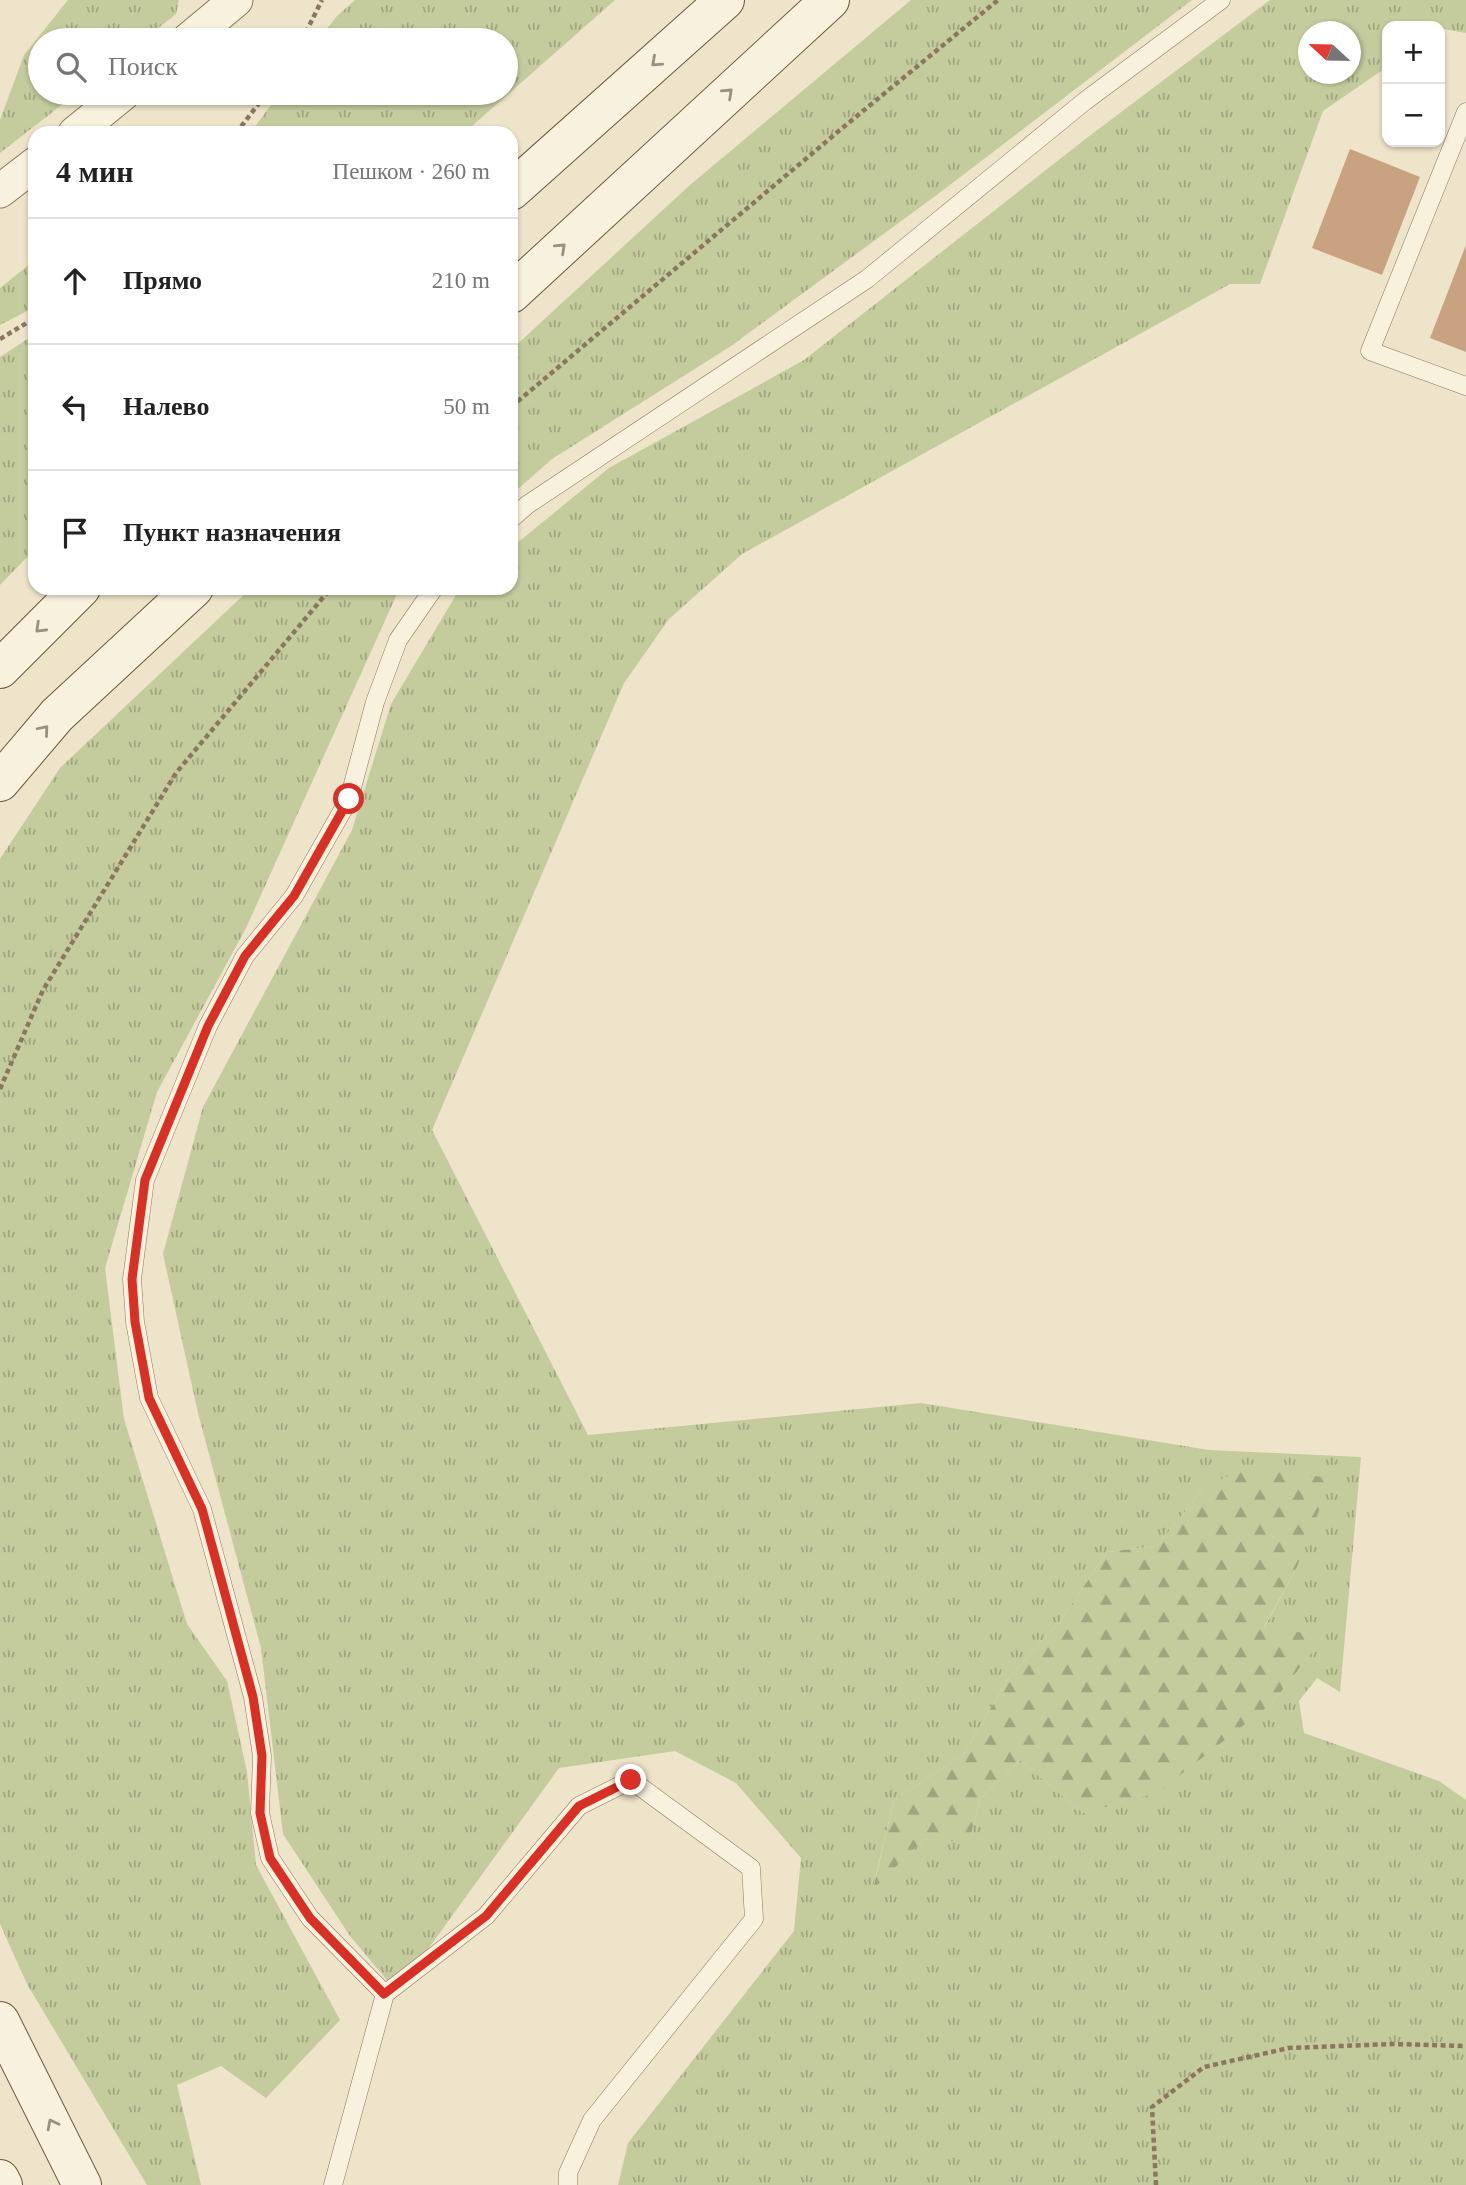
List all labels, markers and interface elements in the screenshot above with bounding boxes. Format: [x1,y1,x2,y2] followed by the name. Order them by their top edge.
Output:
[1298,21,1361,84] north arrow
[1382,21,1445,147] map controls
[1382,21,1445,84] button: +
[28,28,518,105] search box
[52,48,90,86] icon: search
[108,52,178,81] text: Поиск
[651,54,664,66] one-way arrow
[1382,84,1445,147] button: −
[720,89,733,101] one-way arrow
[56,155,134,188] text: 4 мин
[333,159,490,184] text: Пешком · 260 m
[553,243,566,256] one-way arrow
[56,262,94,300] icon: ahead
[123,266,202,295] text: Прямо
[432,268,490,293] text: 210 m
[56,388,94,426] icon: left
[123,392,209,421] text: Налево
[443,394,490,419] text: 50 m
[56,514,94,552] icon: arrive
[123,518,341,547] text: Пункт назначения
[35,619,48,632] one-way arrow
[36,726,48,739] one-way arrow
[333,783,364,814] route start
[615,1764,646,1795] route end
[46,2119,60,2131] one-way arrow

